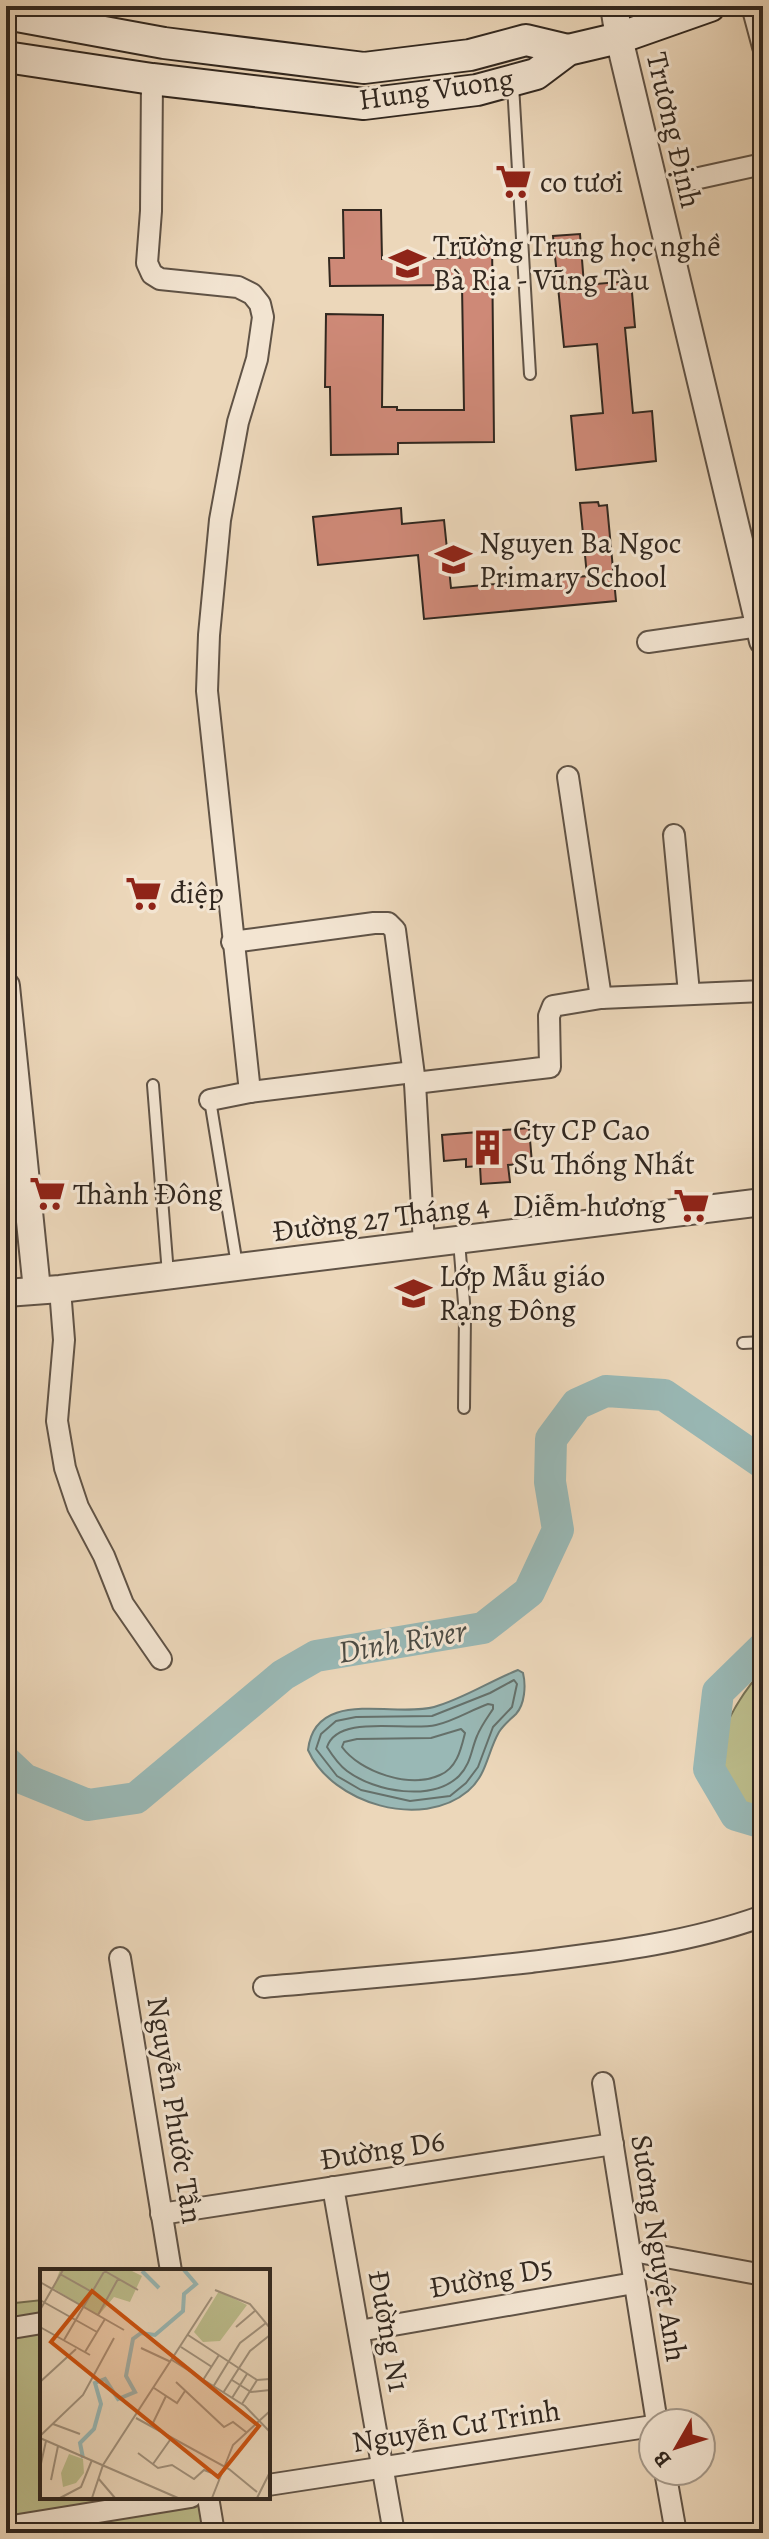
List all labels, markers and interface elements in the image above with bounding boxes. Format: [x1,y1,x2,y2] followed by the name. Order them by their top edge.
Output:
[637,48,711,212] street label: Trương Định
[356,58,516,120] street label: Hung Vuong
[540,162,624,202] place label: co tươi
[495,163,533,201] supermarket icon: co tươi
[433,226,721,300] place label: Trường Trung học nghề Bà Rịa - Vũng Tàu
[388,244,426,282] school or university icon: Trường Trung học nghề Bà Rịa - Vũng Tàu
[479,523,681,597] place label: Nguyen Ba Ngoc Primary School
[434,541,472,579] school or university icon: Nguyen Ba Ngoc Primary School
[170,873,224,913] place label: điệp
[125,874,163,912] supermarket icon: điệp
[513,1110,695,1184] place label: Cty CP Cao Su Thống Nhất
[468,1128,506,1166] building icon: Cty CP Cao Su Thống Nhất
[73,1174,223,1214] place label: Thành Đông
[28,1175,66,1213] supermarket icon: Thành Đông
[270,1185,492,1251] street label: Đường 27 Tháng 4
[513,1186,666,1226] place label: Diễm hương
[673,1187,711,1225] supermarket icon: Diễm hương
[439,1256,605,1330] place label: Lớp Mẫu giáo Rạng Đông
[394,1274,432,1312] school or university icon: Lớp Mẫu giáo Rạng Đông
[334,1608,470,1674] water label: Dinh River
[137,1994,213,2226] street label: Nguyễn Phước Tần
[317,2120,447,2180] street label: Đường D6
[621,2132,697,2364] street label: Sương Nguyệt Anh
[426,2246,556,2308] street label: Đường D5
[359,2267,419,2395] street label: Đường N1
[40,2269,270,2499] inset map
[349,2390,563,2462] street label: Nguyễn Cư Trinh
[637,2407,717,2487] north arrow
[646,2444,678,2474] text: B

